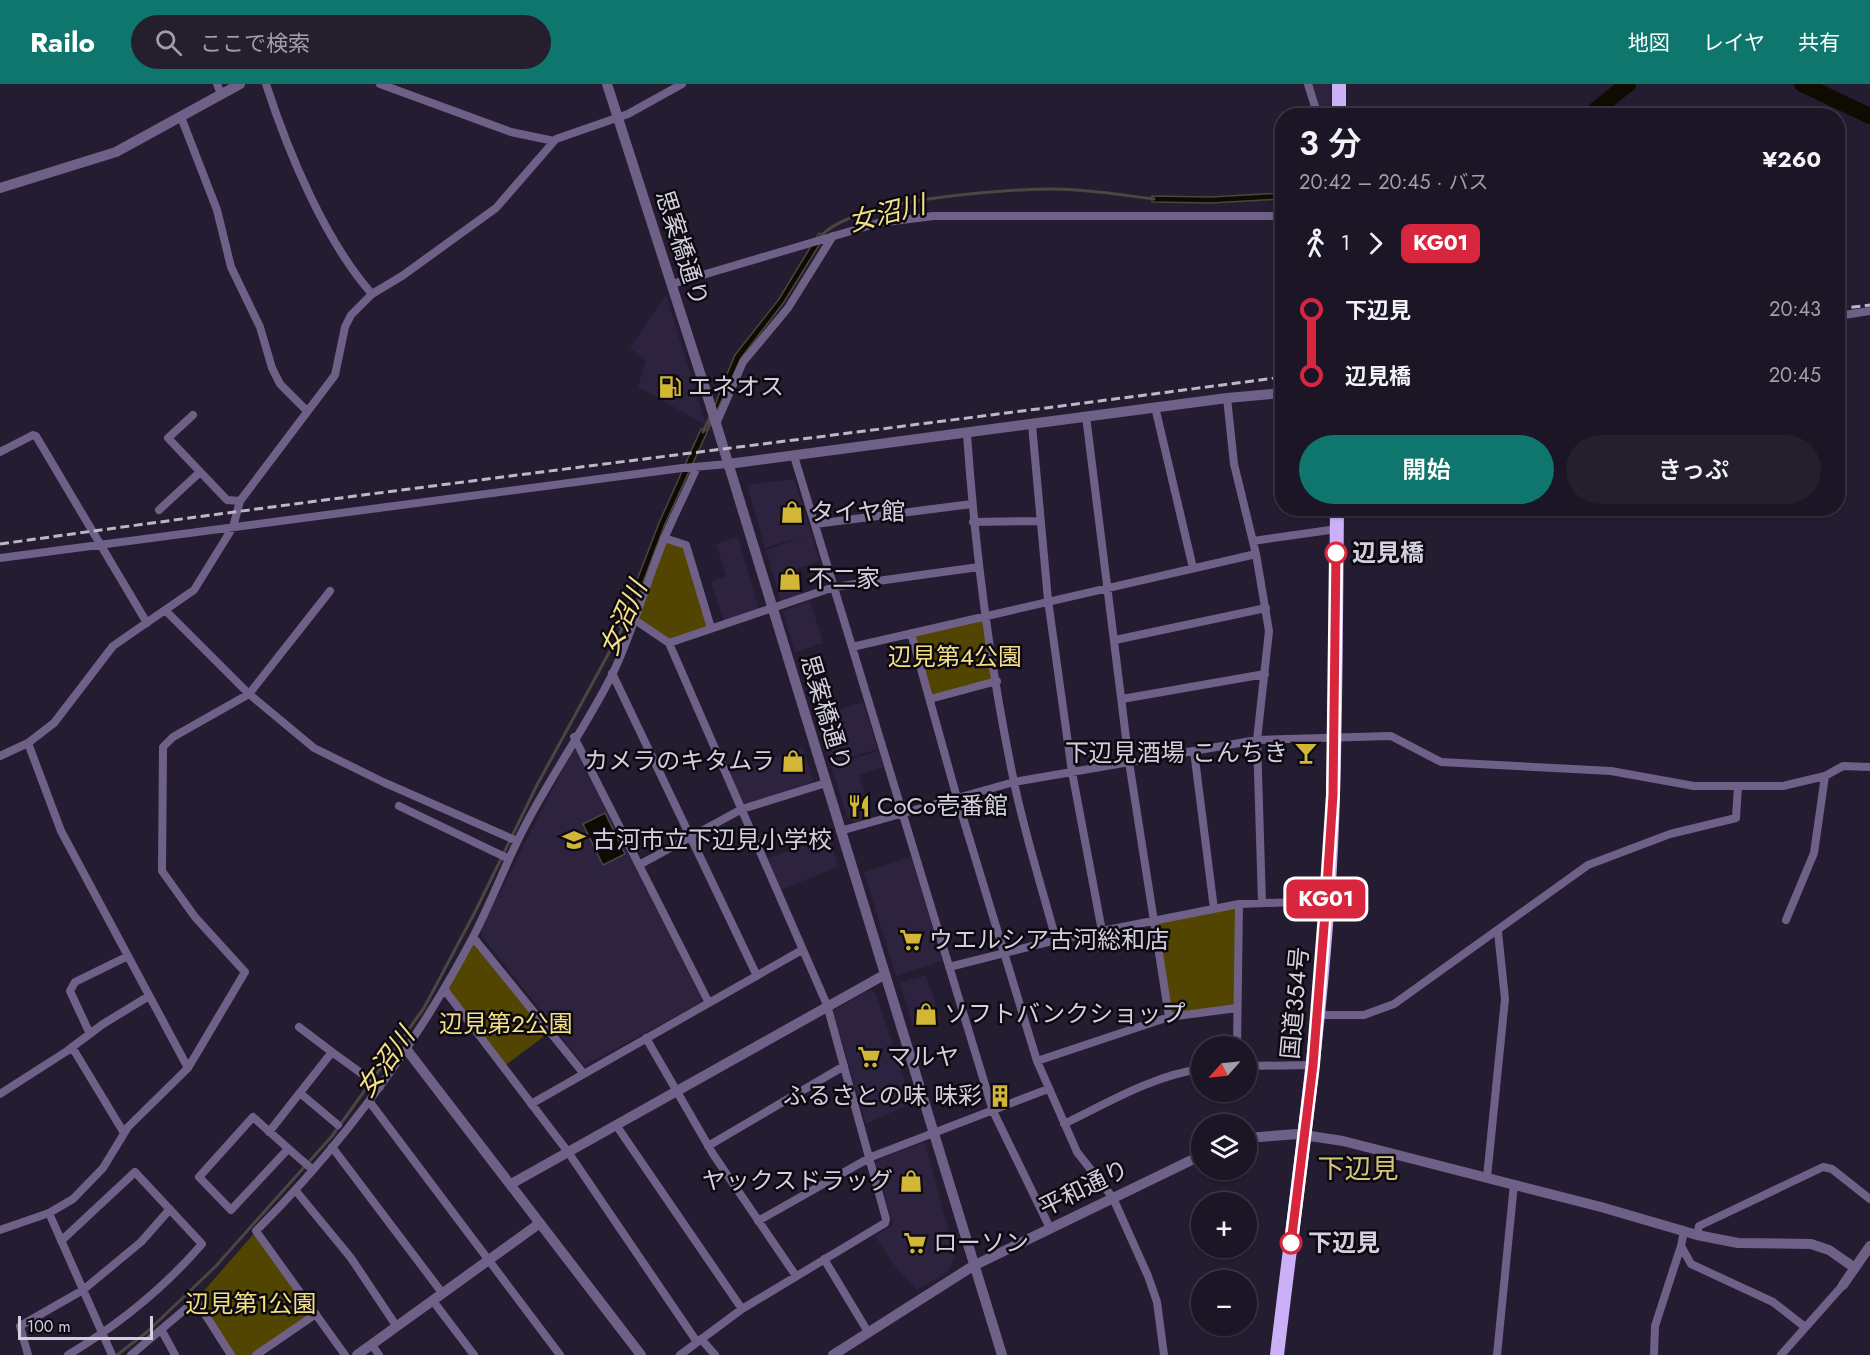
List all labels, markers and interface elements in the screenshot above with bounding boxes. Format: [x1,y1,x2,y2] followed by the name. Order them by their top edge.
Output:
[131,15,551,69] search box
[30,22,95,63] text: Railo
[152,26,185,59] icon: search
[200,27,310,59] text: ここで検索
[1628,28,1670,58] text: 地図
[1703,28,1765,58] text: レイヤ
[1798,28,1840,58] text: 共有
[1299,120,1362,167] text: 3 分
[1763,143,1821,175] text: ¥260
[1299,168,1489,197] text: 20:42 – 20:45 · バス
[845,184,932,241] water label: 女沼川
[647,185,718,310] street label: 思案橋通り
[1299,227,1332,260] icon: walk
[1359,227,1392,260] icon: forward
[1413,228,1468,258] text: KG01
[1341,229,1350,258] text: 1
[1345,294,1411,326] text: 下辺見
[1769,295,1821,324] text: 20:43
[1345,360,1411,392] text: 辺見橋
[1769,361,1821,390] text: 20:45
[688,369,784,404] place label: エネオス
[657,374,683,400] fuel station icon: エネオス
[1299,435,1554,504] button: 開始
[1566,435,1821,504] button: きっぷ
[810,494,905,529] place label: タイヤ館
[779,499,805,525] shop icon: タイヤ館
[1352,535,1424,570] place label: 辺見橋
[1325,542,1347,564] marker: 辺見橋
[808,561,880,596] place label: 不二家
[777,566,803,592] shop icon: 不二家
[590,572,657,661] water label: 女沼川
[888,639,1022,674] park label: 辺見第4公園
[792,650,861,775] street label: 思案橋通り
[1065,735,1288,770] place label: 下辺見酒場 こんちき
[1293,740,1319,766] bar icon: 下辺見酒場 こんちき
[584,743,775,778] place label: カメラのキタムラ
[780,748,806,774] shop icon: カメラのキタムラ
[877,788,1008,823] place label: CoCo壱番館
[846,793,872,819] restaurant icon: CoCo壱番館
[592,822,832,857] place label: 古河市立下辺見小学校
[561,827,587,853] school or university icon: 古河市立下辺見小学校
[1284,880,1368,918] line badge: KG01
[1298,884,1354,914] text: KG01
[929,922,1169,957] place label: ウエルシア古河総和店
[898,927,924,953] supermarket icon: ウエルシア古河総和店
[1272,945,1317,1061] street label: 国道354号
[944,996,1185,1031] place label: ソフトバンクショップ
[913,1001,939,1027] shop icon: ソフトバンクショップ
[439,1006,573,1041] park label: 辺見第2公園
[347,1017,425,1105] water label: 女沼川
[1191,1036,1257,1102] north arrow
[1191,1036,1257,1336] map controls
[887,1039,959,1074] place label: マルヤ
[856,1044,882,1070] supermarket icon: マルヤ
[783,1078,982,1113] place label: ふるさとの味 味彩
[987,1083,1013,1109] building icon: ふるさとの味 味彩
[1191,1114,1257,1180] button: layers
[1318,1149,1399,1188] district label: 下辺見
[1033,1151,1135,1224] street label: 平和通り
[702,1163,893,1198] place label: ヤックスドラッグ
[898,1168,924,1194] shop icon: ヤックスドラッグ
[1191,1192,1257,1258] button: +
[933,1225,1029,1260] place label: ローソン
[1308,1225,1380,1260] place label: 下辺見
[902,1230,928,1256] supermarket icon: ローソン
[1280,1232,1302,1254] marker: 下辺見
[1191,1270,1257,1336] button: −
[186,1286,316,1321] park label: 辺見第1公園
[18,1313,153,1340] scale bar
[27,1315,71,1338] text: 100 m

